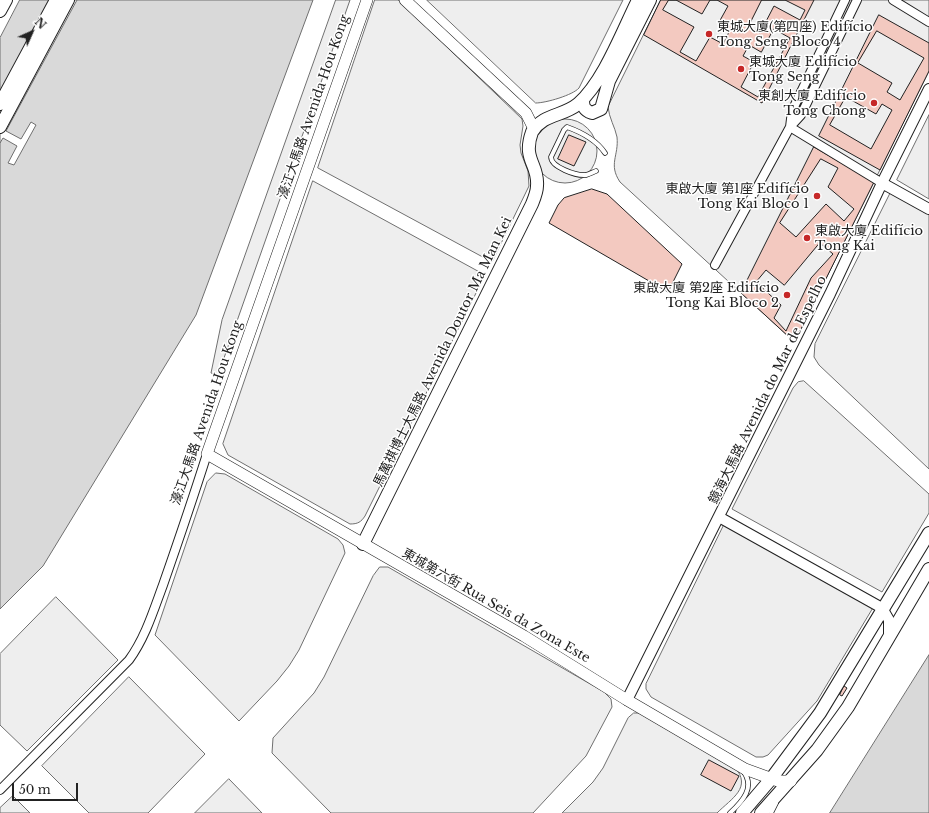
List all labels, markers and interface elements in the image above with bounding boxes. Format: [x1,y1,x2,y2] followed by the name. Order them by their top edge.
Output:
[12,12,52,52] north arrow
[275,13,353,201] street label: 濠江大馬路 Avenida Hou Kong
[32,15,49,32] text: N
[717,19,873,50] place label: 東城大廈(第四座) Edifício Tong Seng Bloco 4
[704,29,714,39] marker: 東城大廈(第四座) Edifício Tong Seng Bloco 4
[749,54,857,85] place label: 東城大廈 Edifício Tong Seng
[736,64,746,74] marker: 東城大廈 Edifício Tong Seng
[758,88,866,119] place label: 東創大廈 Edifício Tong Chong
[869,98,879,108] marker: 東創大廈 Edifício Tong Chong
[665,181,809,212] place label: 東啟大廈 第1座 Edifício Tong Kai Bloco 1
[812,191,822,201] marker: 東啟大廈 第1座 Edifício Tong Kai Bloco 1
[371,215,515,489] street label: 馬萬祺博士大馬路 Avenida Doutor Ma Man Kei
[815,223,923,254] place label: 東啟大廈 Edifício Tong Kai
[802,233,812,243] marker: 東啟大廈 Edifício Tong Kai
[706,273,830,507] street label: 鏡海大馬路 Avenida do Mar de Espelho
[633,280,779,311] place label: 東啟大廈 第2座 Edifício Tong Kai Bloco 2
[782,290,792,300] marker: 東啟大廈 第2座 Edifício Tong Kai Bloco 2
[168,319,246,507] street label: 濠江大馬路 Avenida Hou Kong
[399,546,593,666] street label: 東城第六街 Rua Seis da Zona Este
[14,775,80,801] scale bar
[19,782,51,797] text: 50 m

